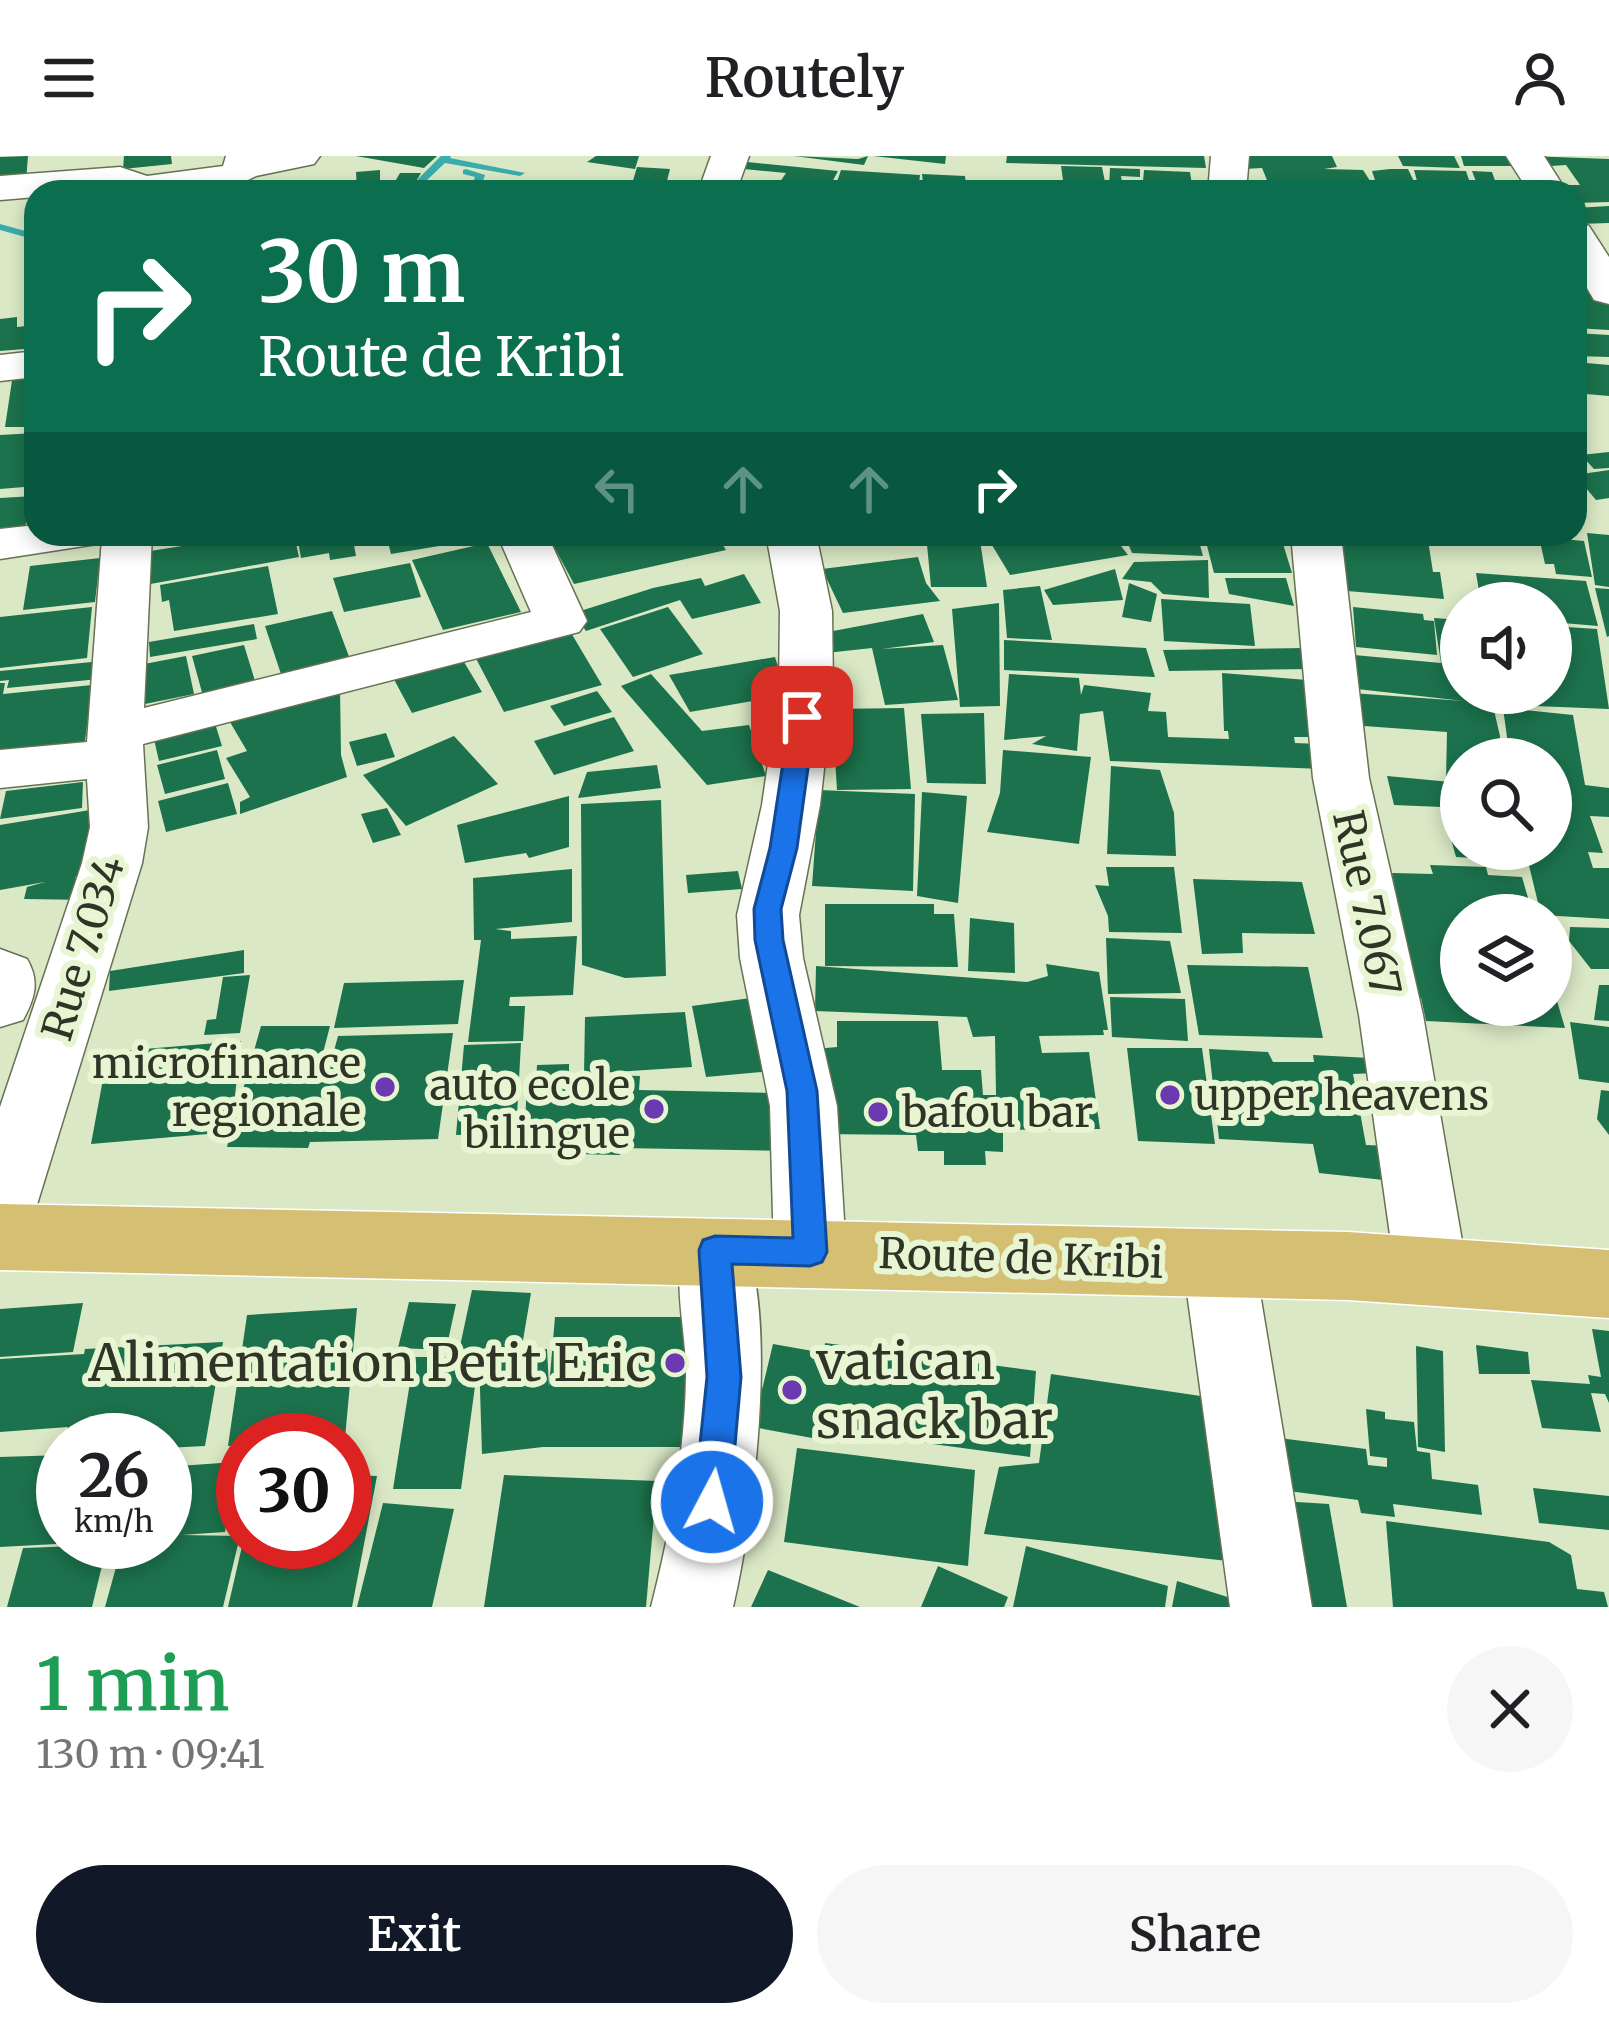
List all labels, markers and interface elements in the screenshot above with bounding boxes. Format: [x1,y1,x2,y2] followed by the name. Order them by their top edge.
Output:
[705,44,904,112] text: Routely
[36,45,102,111] icon: menu
[1507,45,1573,111] icon: person
[258,219,465,325] text: 30 m
[60,228,216,384] icon: right
[258,323,625,391] text: Route de Kribi
[584,456,650,522] icon: left
[710,456,776,522] icon: ahead
[836,456,902,522] icon: ahead
[962,456,1028,522] icon: right
[1440,582,1572,1026] map controls
[1440,582,1572,714] button: sound
[751,666,853,768] pin
[769,684,835,750] icon: arrive
[1440,738,1572,870] button: search
[1322,806,1412,1000] street label: Rue 7.067
[30,850,136,1046] street label: Rue 7.034
[1440,894,1572,1026] button: layers
[92,1037,361,1138] place label: microfinance regionale
[430,1059,630,1160] place label: auto ecole bilingue
[1194,1069,1489,1121] place label: upper heavens
[372,1074,398,1100] marker: microfinance regionale
[1157,1082,1183,1108] marker: upper heavens
[901,1086,1093,1138] place label: bafou bar
[641,1096,667,1122] marker: auto ecole bilingue
[865,1099,891,1125] marker: bafou bar
[878,1227,1164,1289] street label: Route de Kribi
[815,1329,1053,1452] place label: vatican snack bar
[87,1331,651,1395] place label: Alimentation Petit Eric
[662,1350,688,1376] marker: Alimentation Petit Eric
[779,1377,805,1403] marker: vatican snack bar
[216,1413,372,1569] speed limit sign: 30
[78,1438,150,1513] text: 26
[649,1439,775,1565] position arrow
[74,1502,154,1540] text: km/h
[36,1639,230,1730] text: 1 min
[1447,1646,1573,1772] button: close
[36,1730,265,1779] text: 130 m · 09:41
[36,1865,793,2003] button: Exit
[817,1865,1573,2003] button: Share

